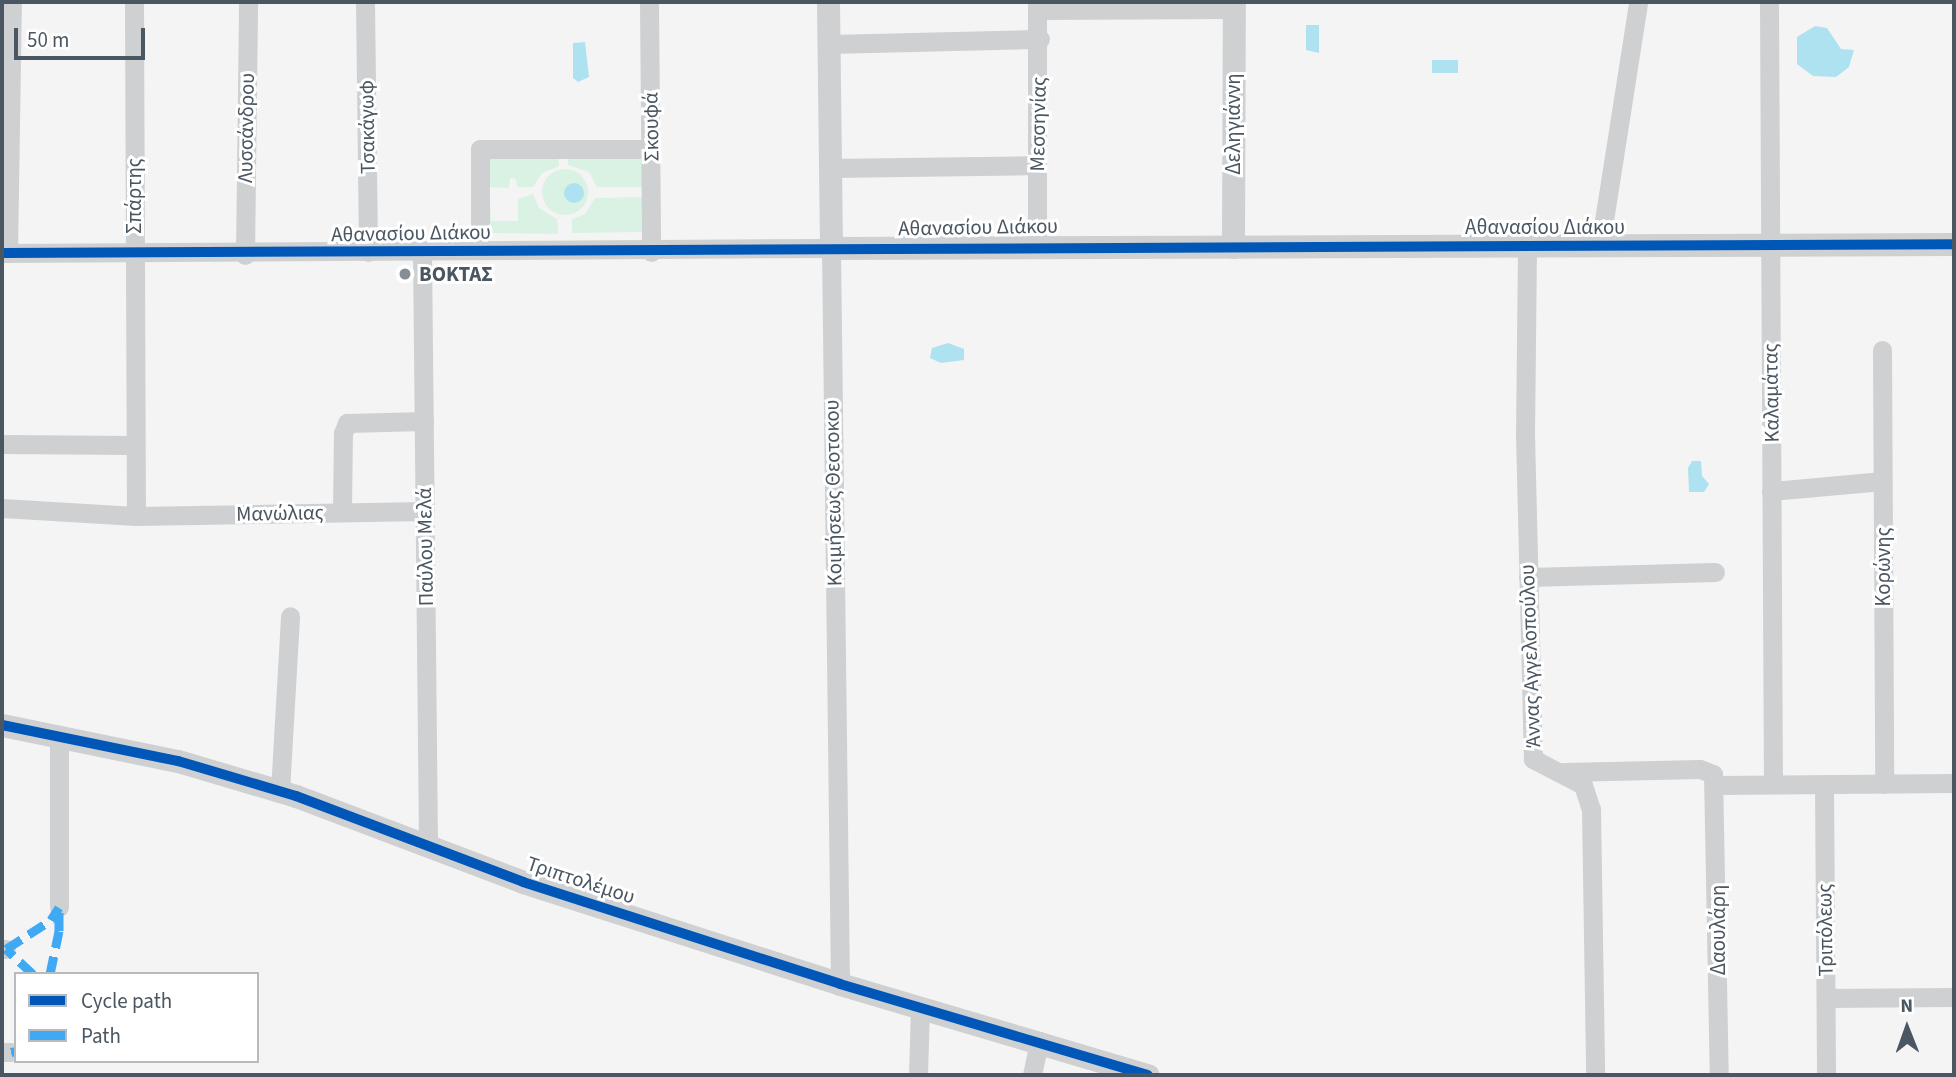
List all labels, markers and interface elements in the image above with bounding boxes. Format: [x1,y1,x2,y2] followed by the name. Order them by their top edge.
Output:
[18,14,149,58] scale bar
[27,25,69,55] text: 50 m
[232,73,260,183] street label: Λυσσάνδρου
[1220,73,1246,175] street label: Δεληγιάννη
[1025,76,1051,172] street label: Μεσσηνίας
[354,80,380,174] street label: Τσακάγωφ
[638,92,664,162] street label: Σκουφά
[121,158,147,234] street label: Σπάρτης
[898,213,1058,241] street label: Αθανασίου Διάκου
[1465,214,1625,240] street label: Αθανασίου Διάκου
[331,219,491,247] street label: Αθανασίου Διάκου
[419,261,493,287] place label: ΒΟΚΤΑΣ
[397,266,413,282] marker: ΒΟΚΤΑΣ
[1758,343,1784,443] street label: Καλαμάτας
[819,399,847,587] street label: Κοιμήσεως Θεοτοκου
[411,487,439,607] street label: Παύλου Μελά
[236,500,324,526] street label: Μανώλιας
[1870,527,1896,607] street label: Κορώνης
[1514,564,1546,748] street label: Άννας Αγγελοπούλου
[524,851,638,909] street label: Τριπτολέμου
[1812,883,1838,977] street label: Τριπόλεως
[1705,885,1731,975] street label: Δαουλάρη
[14,972,259,1063] legend
[81,986,172,1016] text: Cycle path
[1872,993,1942,1063] north arrow
[1900,993,1913,1020] text: N
[81,1021,121,1051] text: Path

